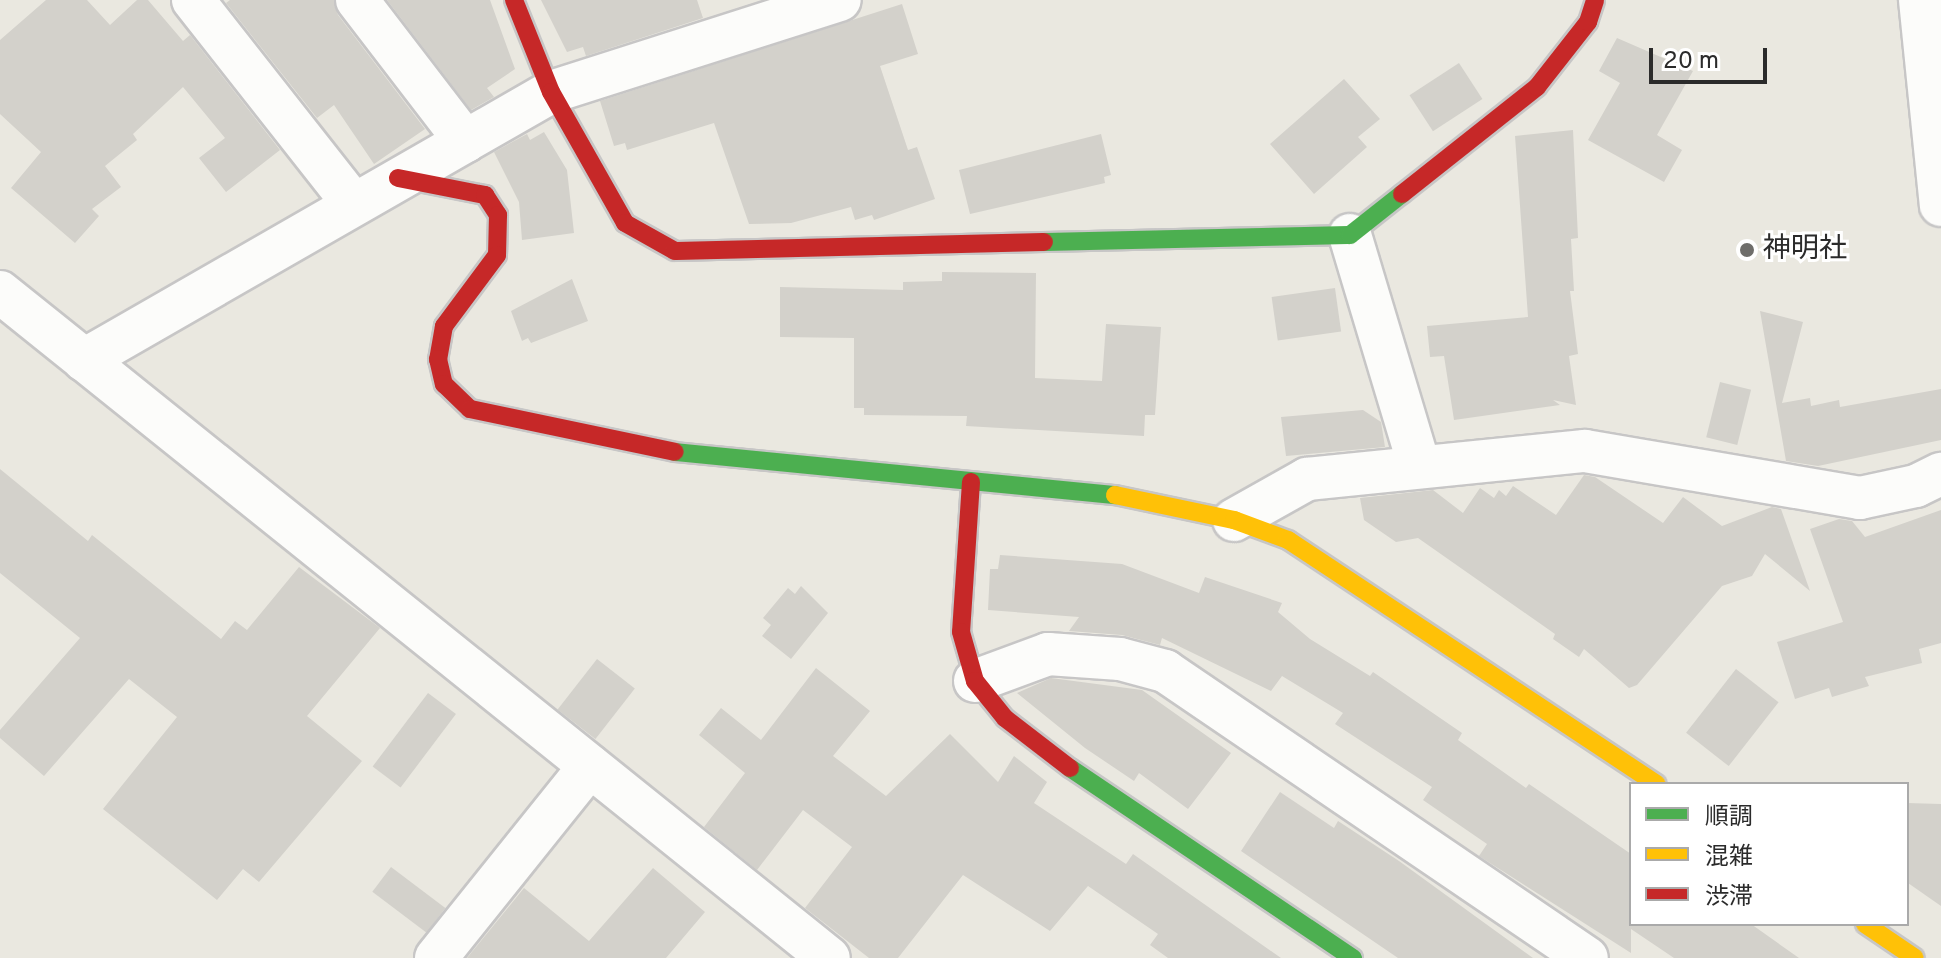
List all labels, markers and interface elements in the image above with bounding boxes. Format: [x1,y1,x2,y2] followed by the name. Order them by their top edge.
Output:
[1653,32,1771,82] scale bar
[1663,47,1719,77] text: 20 m
[1763,233,1847,267] place label: 神明社
[1738,241,1756,259] marker: 神明社
[1629,782,1909,926] legend
[1705,803,1753,833] text: 順調
[1705,843,1753,873] text: 混雑
[1705,883,1753,913] text: 渋滞

